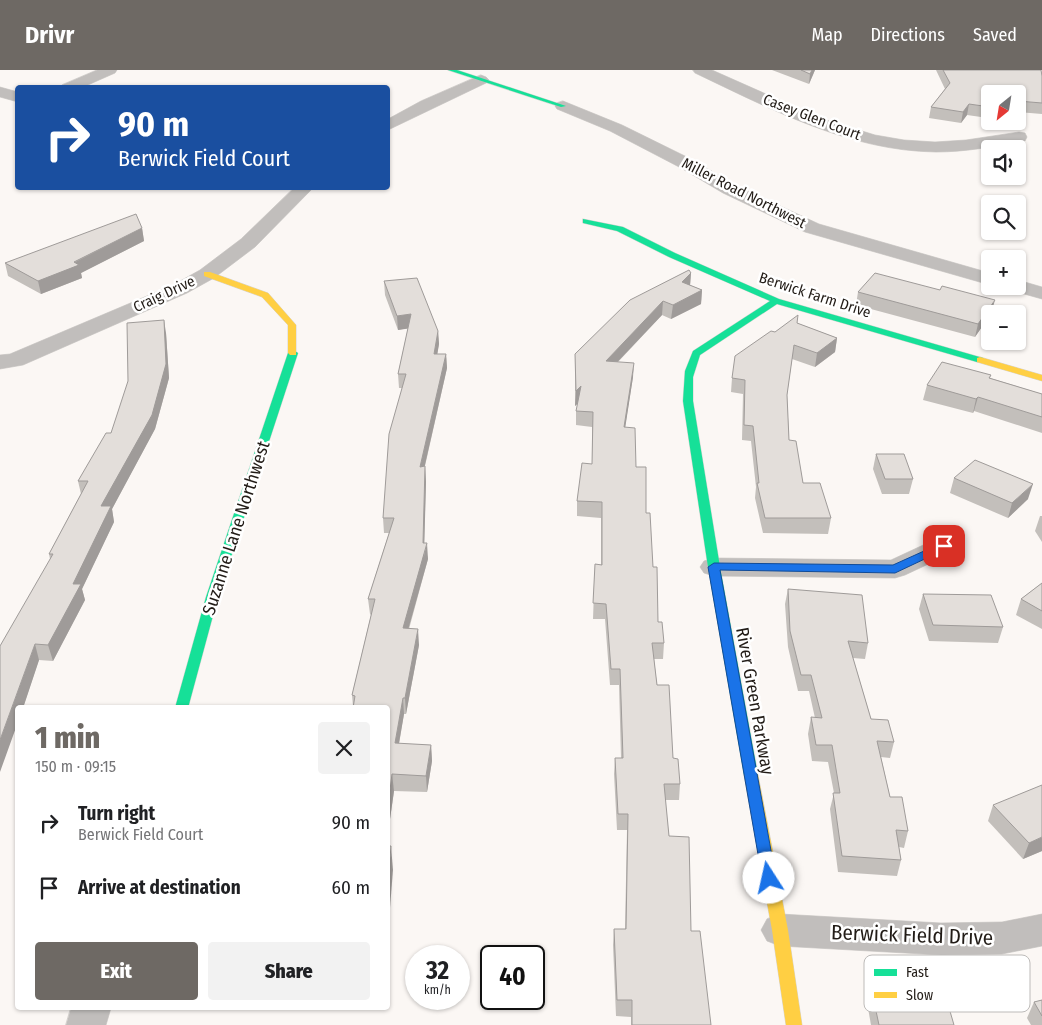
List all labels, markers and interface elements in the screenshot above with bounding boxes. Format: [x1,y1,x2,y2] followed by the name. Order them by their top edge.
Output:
[25,21,74,49] text: Drivr
[811,24,843,46] text: Map
[871,24,945,46] text: Directions
[973,24,1017,46] text: Saved
[981,85,1026,130] north arrow
[981,85,1026,350] map controls
[761,90,863,144] street label: Casey Glen Court
[118,103,189,145] text: 90 m
[35,105,100,170] icon: right
[981,140,1026,185] button: sound
[118,145,290,172] text: Berwick Field Court
[679,154,809,232] street label: Miller Road Northwest
[981,195,1026,240] button: search
[981,250,1026,295] button: +
[757,268,873,322] street label: Berwick Farm Drive
[130,272,198,316] street label: Craig Drive
[981,305,1026,350] button: −
[197,438,275,618] street label: Suzanne Lane Northwest
[923,525,965,567] pin
[930,532,958,560] icon: arrive
[731,626,779,776] street label: River Green Parkway
[35,720,100,756] text: 1 min
[318,722,370,774] button: close
[35,757,116,776] text: 150 m · 09:15
[78,802,155,825] text: Turn right
[35,809,63,837] icon: right
[332,811,370,834] text: 90 m
[78,825,203,844] text: Berwick Field Court
[742,851,794,903] position arrow
[35,874,63,902] icon: arrive
[78,876,241,899] text: Arrive at destination
[332,876,370,899] text: 60 m
[830,919,994,951] street label: Berwick Field Drive
[35,942,198,1000] button: Exit
[208,942,370,1000] button: Share
[480,945,545,1010] speed limit sign: 40
[864,955,1030,1012] legend
[426,956,449,986] text: 32
[906,964,929,981] text: Fast
[424,983,451,997] text: km/h
[906,987,933,1004] text: Slow

